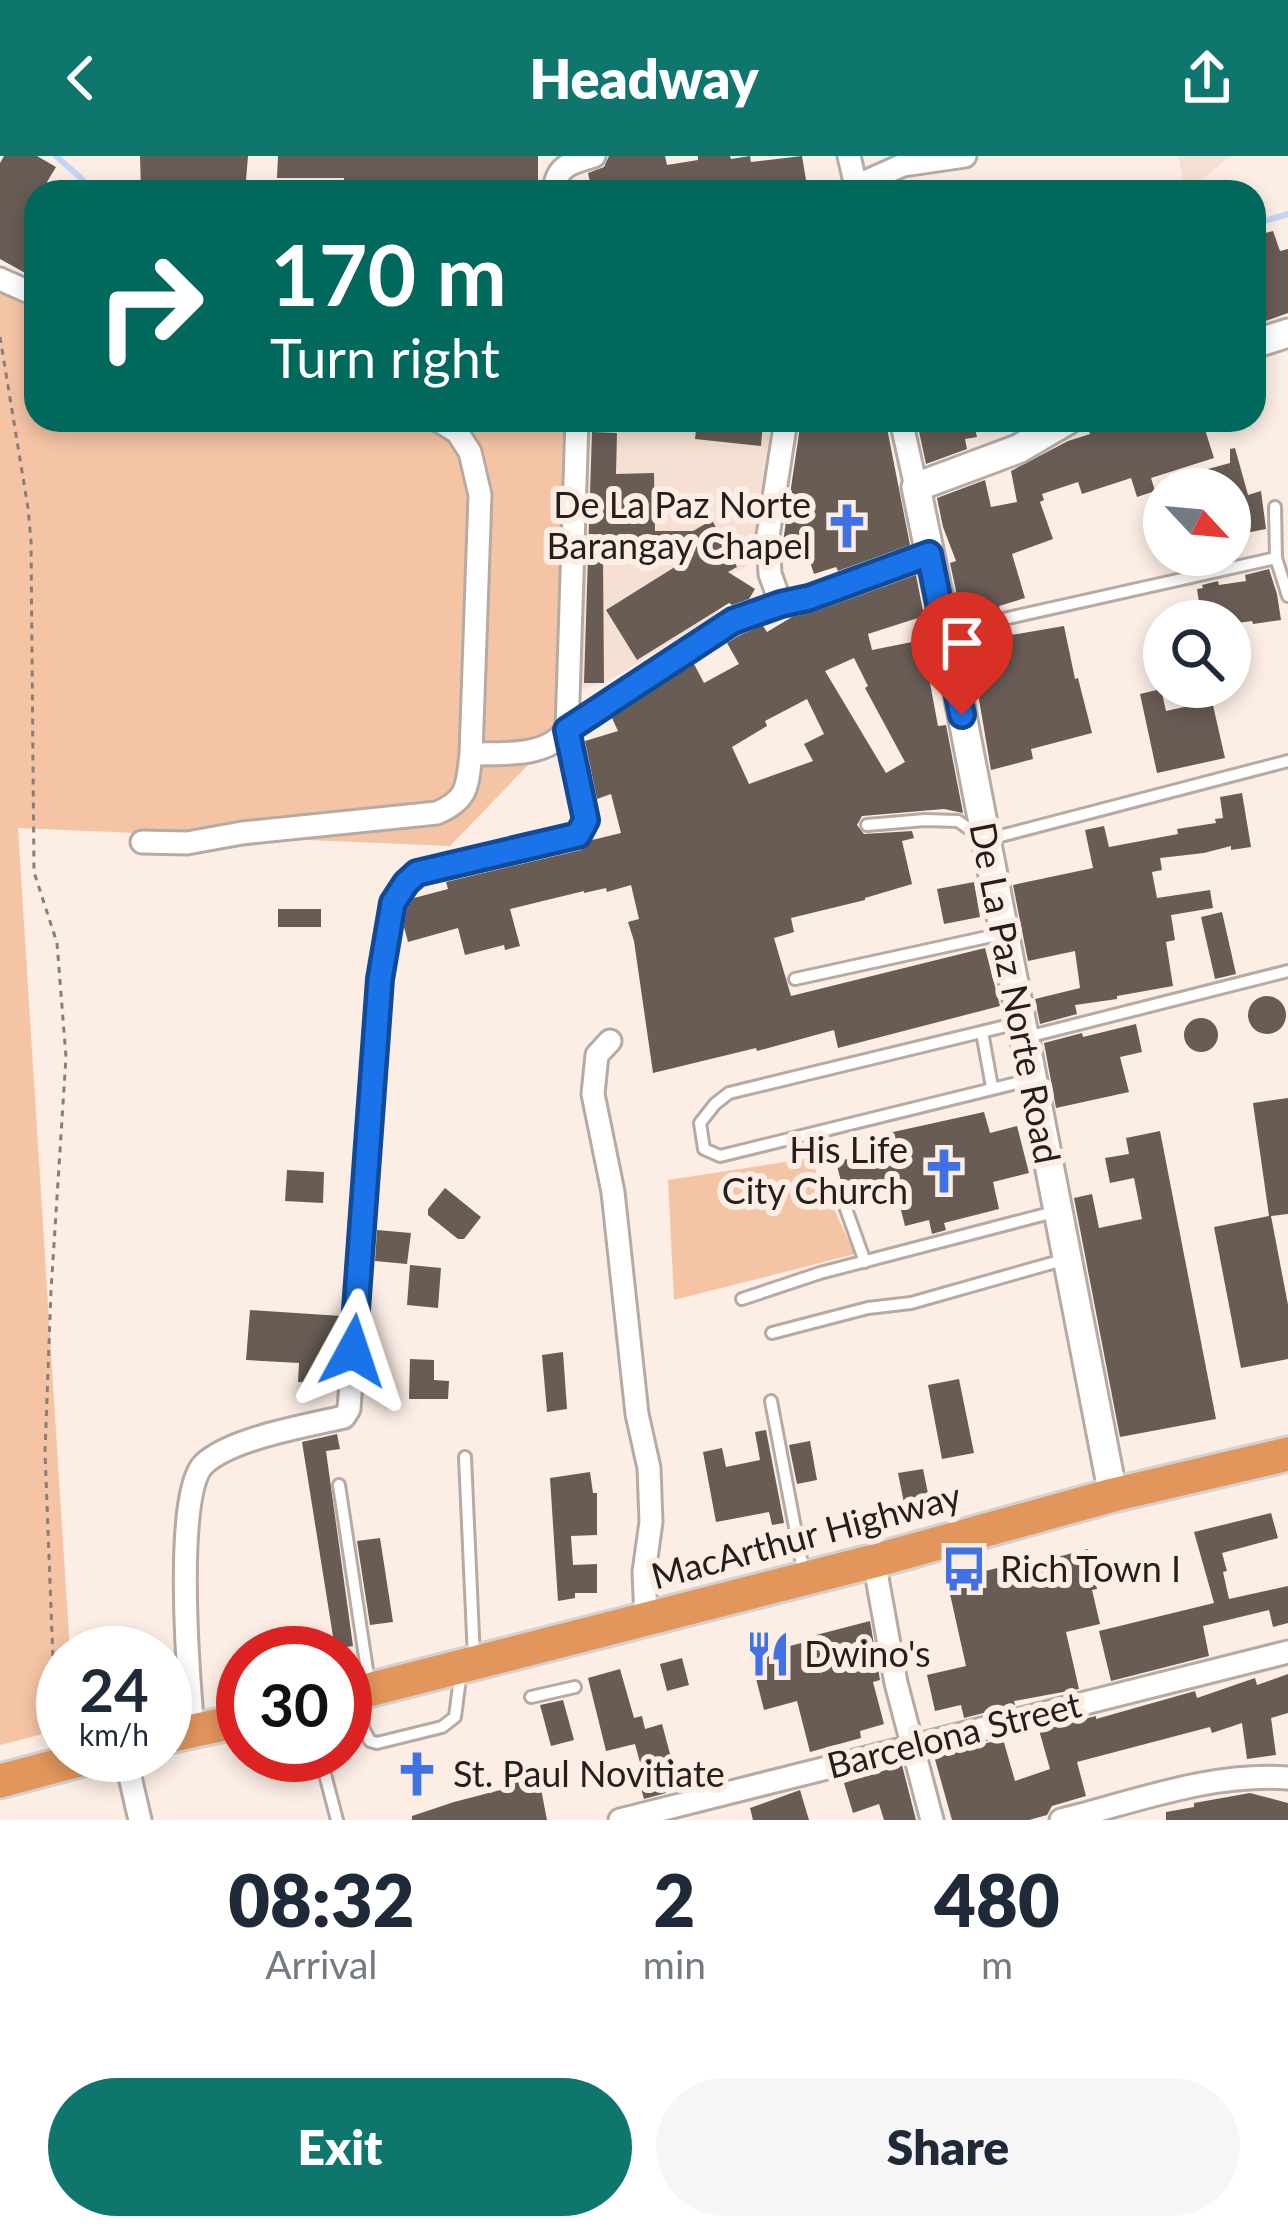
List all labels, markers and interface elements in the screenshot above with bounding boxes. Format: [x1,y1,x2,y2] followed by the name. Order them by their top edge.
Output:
[48,45,114,111] icon: back
[1174,45,1240,111] icon: share
[529,46,759,111] text: Headway
[270,223,507,324] text: 170 m
[72,228,228,384] icon: right
[270,325,500,390] text: Turn right
[1143,468,1251,576] north arrow
[1143,468,1251,708] map controls
[547,482,811,567] place label: De La Paz Norte Barangay Chapel
[822,501,872,551] church icon: De La Paz Norte Barangay Chapel
[911,592,1013,715] pin
[1143,600,1251,708] button: search
[929,610,995,676] icon: arrive
[961,818,1071,1167] street label: De La Paz Norte Road
[722,1127,908,1212] place label: His Life City Church
[919,1146,969,1196] church icon: His Life City Church
[290,1288,416,1414] position arrow
[646,1472,966,1598] street label: MacArthur Highway
[939,1544,989,1594] bus stop icon: Rich Town I
[1000,1546,1181,1590] place label: Rich Town I
[216,1626,372,1782] speed limit sign: 30
[743,1629,793,1679] restaurant icon: Dwino's
[804,1631,931,1675] place label: Dwino's
[79,1653,149,1725] text: 24
[822,1681,1085,1787] street label: Barcelona Street
[79,1716,149,1752] text: km/h
[392,1749,442,1799] church icon: St. Paul Novitiate
[453,1751,725,1795] place label: St. Paul Novitiate
[228,1856,414,1942] text: 08:32
[654,1856,695,1942] text: 2
[934,1856,1060,1942] text: 480
[265,1941,378,1987] text: Arrival
[643,1941,706,1987] text: min
[981,1941,1013,1987] text: m
[48,2078,632,2216] button: Exit
[656,2078,1240,2216] button: Share

